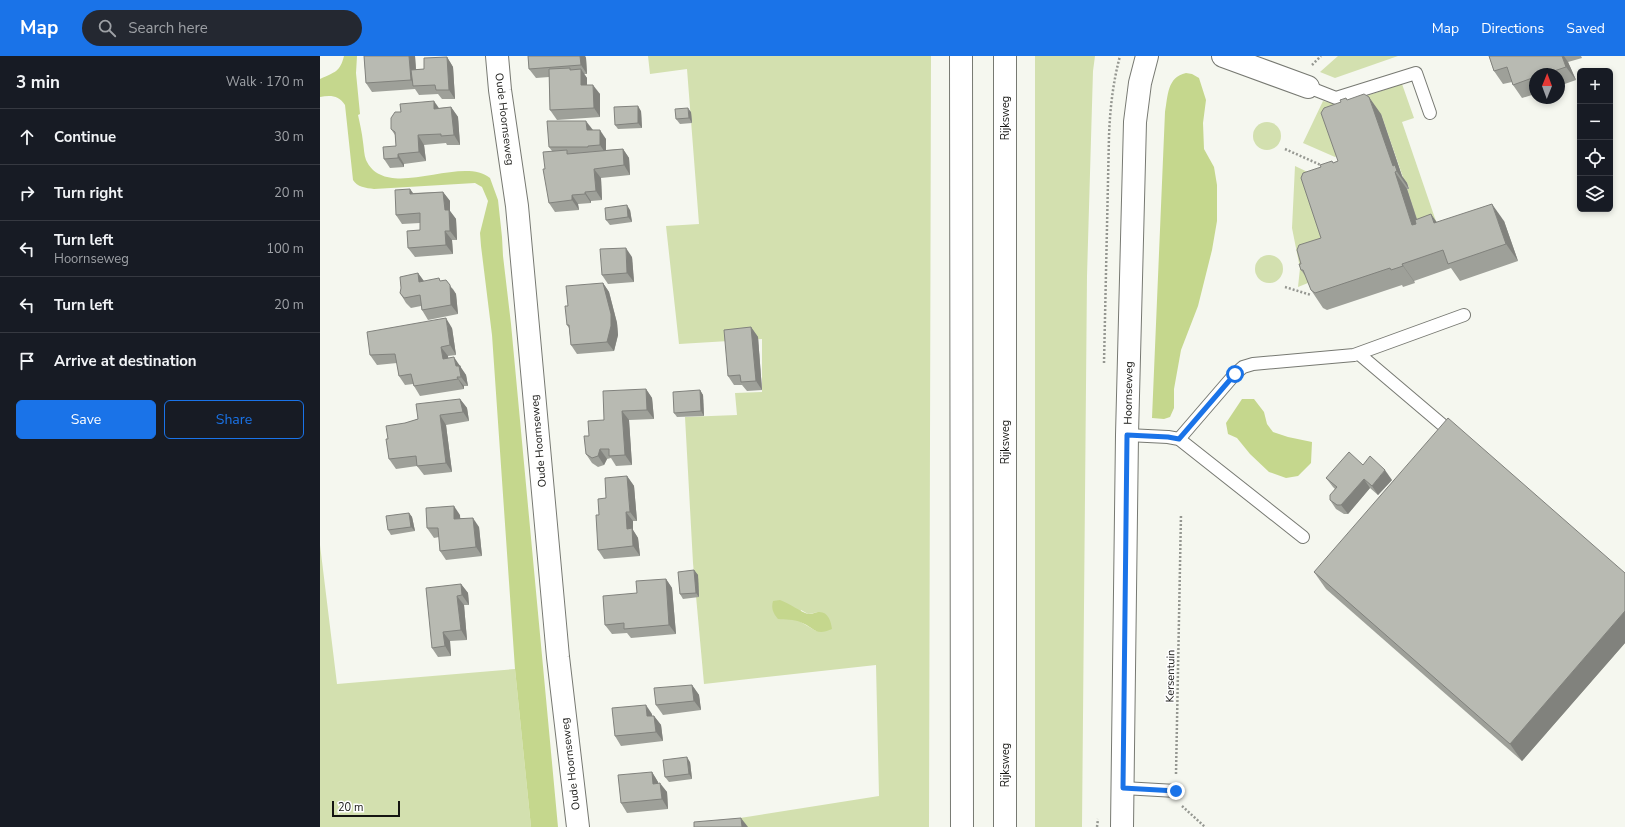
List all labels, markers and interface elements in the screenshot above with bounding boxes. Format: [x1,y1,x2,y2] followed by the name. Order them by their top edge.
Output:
[82,10,362,46] search box
[20,15,58,41] text: Map
[96,17,118,39] icon: search
[128,18,208,38] text: Search here
[1432,19,1459,38] text: Map
[1481,19,1544,38] text: Directions
[1566,19,1605,38] text: Saved
[1529,68,1565,104] north arrow
[1577,68,1613,212] map controls
[1577,68,1613,104] button: +
[16,71,60,94] text: 3 min
[491,72,518,166] street label: Oude Hoornseweg
[226,73,304,91] text: Walk · 170 m
[998,96,1013,140] street label: Rijksweg
[1577,104,1613,140] button: −
[16,126,38,148] icon: ahead
[54,127,116,147] text: Continue
[274,128,304,146] text: 30 m
[1577,140,1613,176] button: locate
[1577,176,1613,212] button: layers
[16,182,38,204] icon: right
[54,183,123,203] text: Turn right
[274,184,304,202] text: 20 m
[54,230,113,250] text: Turn left
[16,238,38,260] icon: left
[266,240,304,258] text: 100 m
[54,250,129,268] text: Hoornseweg
[16,294,38,316] icon: left
[54,295,113,315] text: Turn left
[274,296,304,314] text: 20 m
[16,350,38,372] icon: arrive
[54,351,197,371] text: Arrive at destination
[1120,361,1137,425] street label: Hoornseweg
[1226,365,1244,383] route start
[527,394,550,488] street label: Oude Hoornseweg
[16,400,156,439] button: Save
[164,400,304,439] button: Share
[998,420,1013,464] street label: Rijksweg
[1163,650,1178,702] street label: Kersentuin
[557,717,584,811] street label: Oude Hoornseweg
[998,743,1013,787] street label: Rijksweg
[1167,782,1185,800] route end
[332,799,400,818] scale bar
[338,800,363,815] text: 20 m

